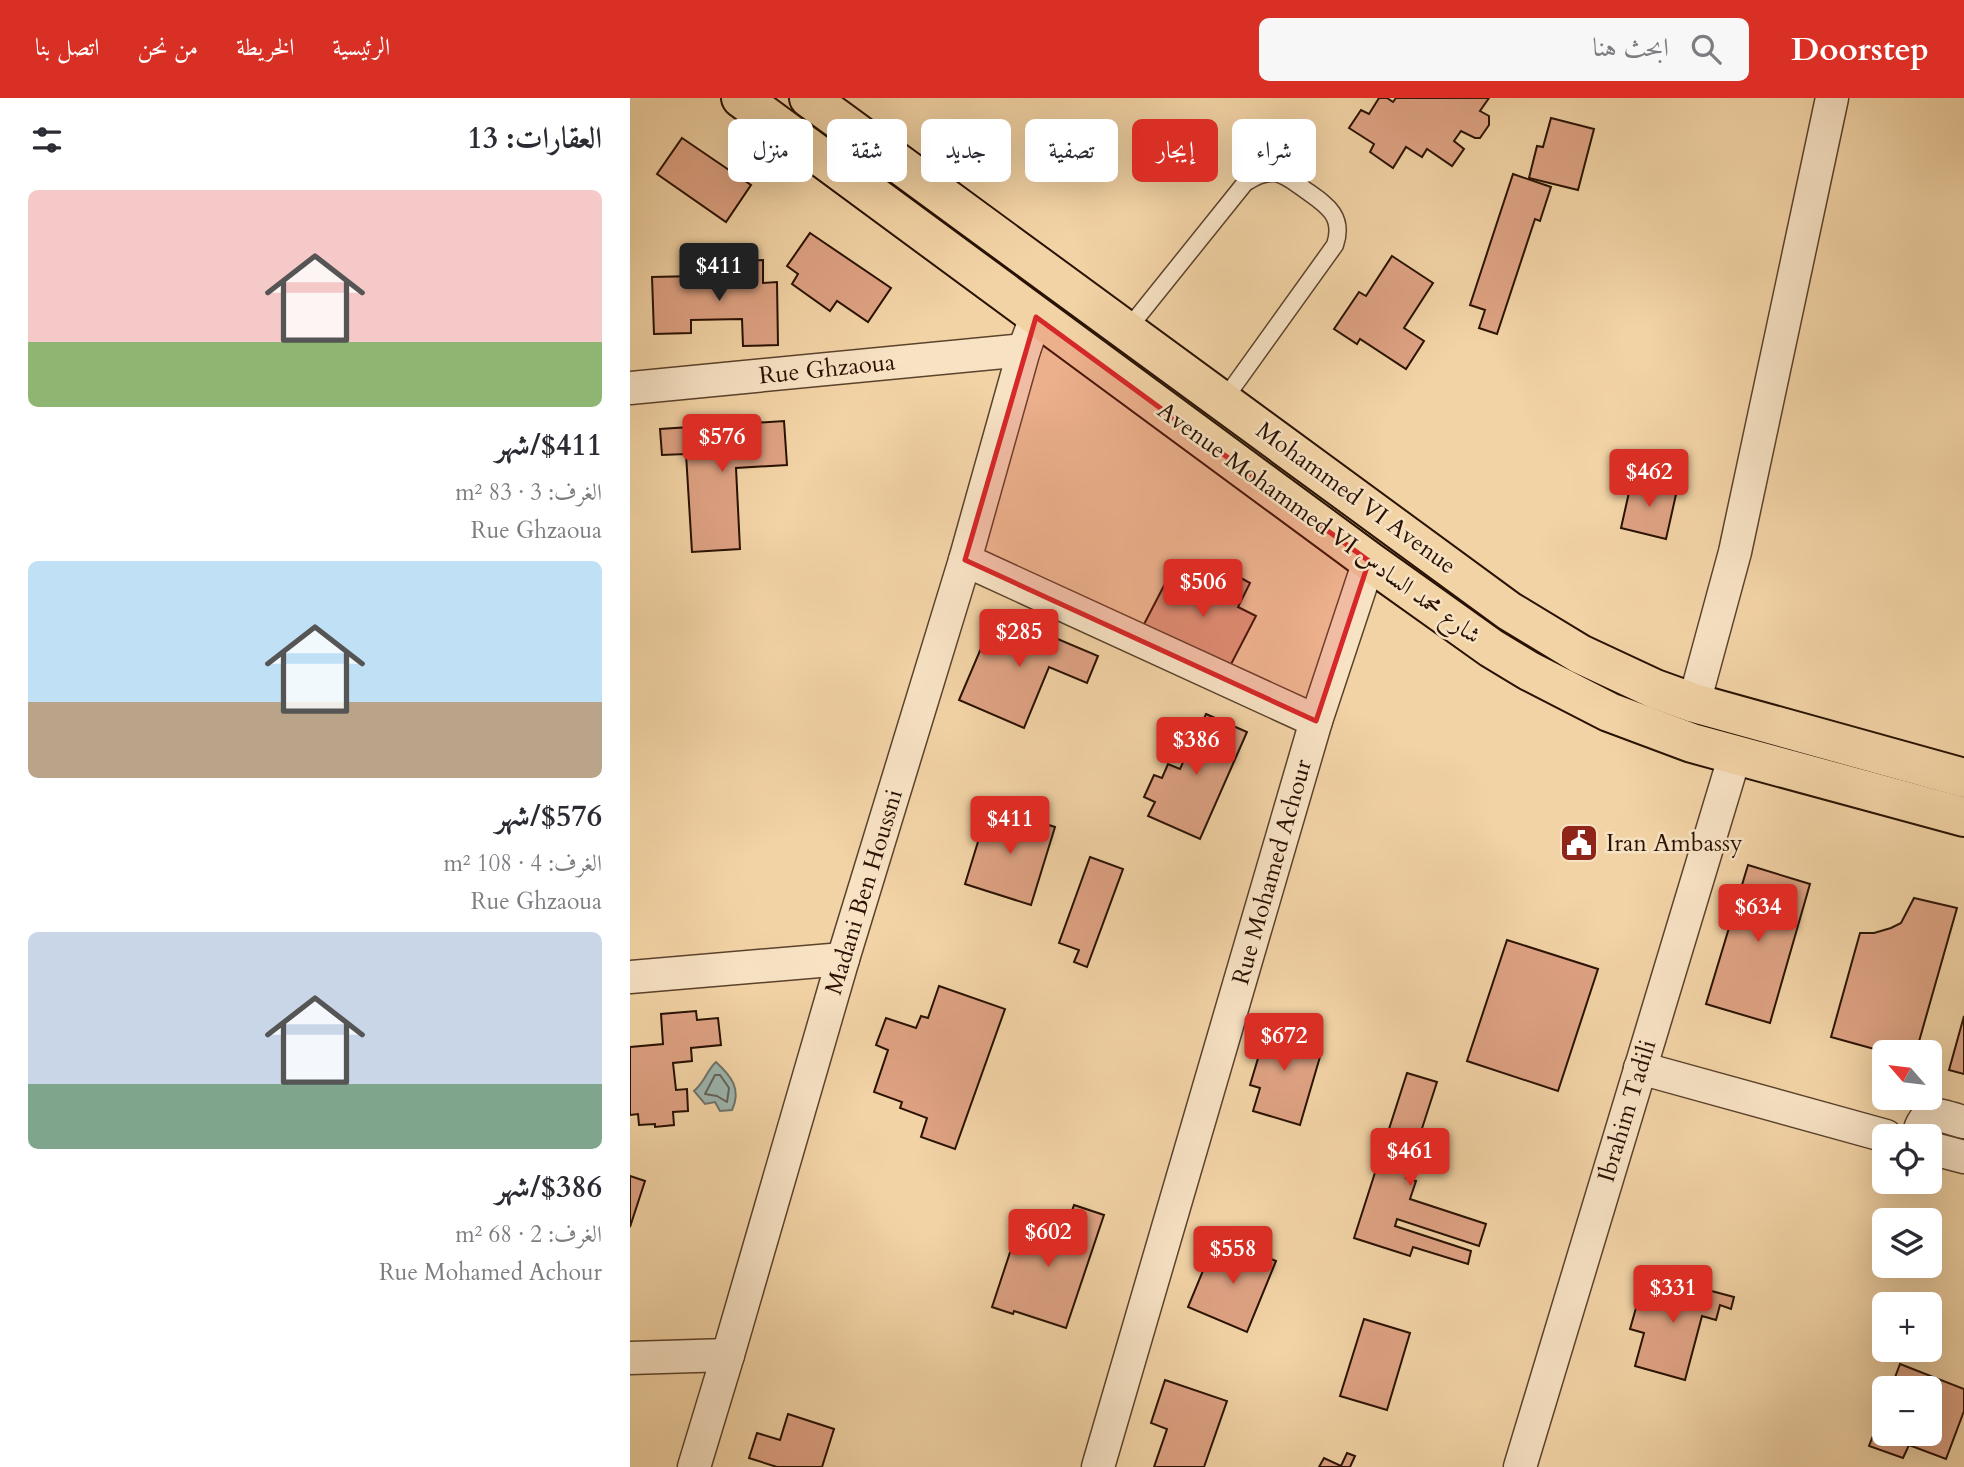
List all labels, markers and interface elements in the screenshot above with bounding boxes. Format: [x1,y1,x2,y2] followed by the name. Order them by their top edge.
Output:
[1259,18,1749,81] search box
[1791,27,1929,72] text: Doorstep
[1593,30,1669,65] text: ابحث هنا
[1687,30,1725,68] icon: search
[35,31,99,64] text: اتصل بنا
[137,31,198,64] text: من نحن
[236,31,295,64] text: الخريطة
[333,31,390,64] text: الرئيسية
[467,118,602,159] text: العقارات: 13
[728,119,813,182] chip: منزل
[827,119,907,182] chip: شقة
[921,119,1011,182] chip: جديد
[1025,119,1118,182] chip: تصفية
[1132,119,1218,182] chip: إيجار
[1232,119,1316,182] chip: شراء
[28,121,66,159] icon: filters
[252,235,378,361] icon: home
[678,244,760,303] pin: $411
[695,250,743,281] text: $411
[757,345,897,393] street label: Rue Ghzaoua
[1149,394,1488,654] street label: Avenue Mohammed VI شارع محمد السادس
[681,414,763,474] pin: $576
[1249,414,1463,582] street label: Mohammed VI Avenue
[698,421,746,452] text: $576
[496,425,602,466] text: $411/شهر
[1608,450,1690,509] pin: $462
[1625,456,1673,487] text: $462
[455,477,602,508] text: الغرف: 3 · 83 m²
[471,515,602,546] text: Rue Ghzaoua
[1162,560,1244,619] pin: $506
[1179,566,1227,597] text: $506
[252,606,378,732] icon: home
[978,610,1060,669] pin: $285
[995,616,1043,647] text: $285
[1155,718,1237,777] pin: $386
[1172,724,1220,755] text: $386
[1224,755,1320,988] street label: Rue Mohamed Achour
[817,785,911,999] street label: Madani Ben Houssni
[496,796,602,837] text: $576/شهر
[969,796,1051,856] pin: $411
[986,803,1034,834] text: $411
[1558,822,1600,864] public building icon: Iran Ambassy
[1606,827,1743,860] place label: Iran Ambassy
[443,848,602,879] text: الغرف: 4 · 108 m²
[1717,884,1799,944] pin: $634
[471,886,602,917] text: Rue Ghzaoua
[1734,891,1782,922] text: $634
[252,977,378,1103] icon: home
[1243,1014,1325,1073] pin: $672
[1260,1020,1308,1051] text: $672
[1590,1036,1664,1186] street label: Ibrahim Tadili
[1872,1040,1942,1110] north arrow
[1872,1040,1942,1446] map controls
[1872,1124,1942,1194] button: locate
[1369,1128,1451,1188] pin: $461
[1386,1135,1434,1166] text: $461
[496,1167,602,1208] text: $386/شهر
[1872,1208,1942,1278] button: layers
[1007,1210,1089,1269] pin: $602
[1024,1216,1072,1247] text: $602
[455,1219,602,1250] text: الغرف: 2 · 68 m²
[1192,1226,1274,1286] pin: $558
[1209,1233,1257,1264] text: $558
[379,1257,602,1288] text: Rue Mohamed Achour
[1632,1266,1714,1325] pin: $331
[1649,1272,1697,1303] text: $331
[1872,1292,1942,1362] button: +
[1872,1376,1942,1446] button: −

